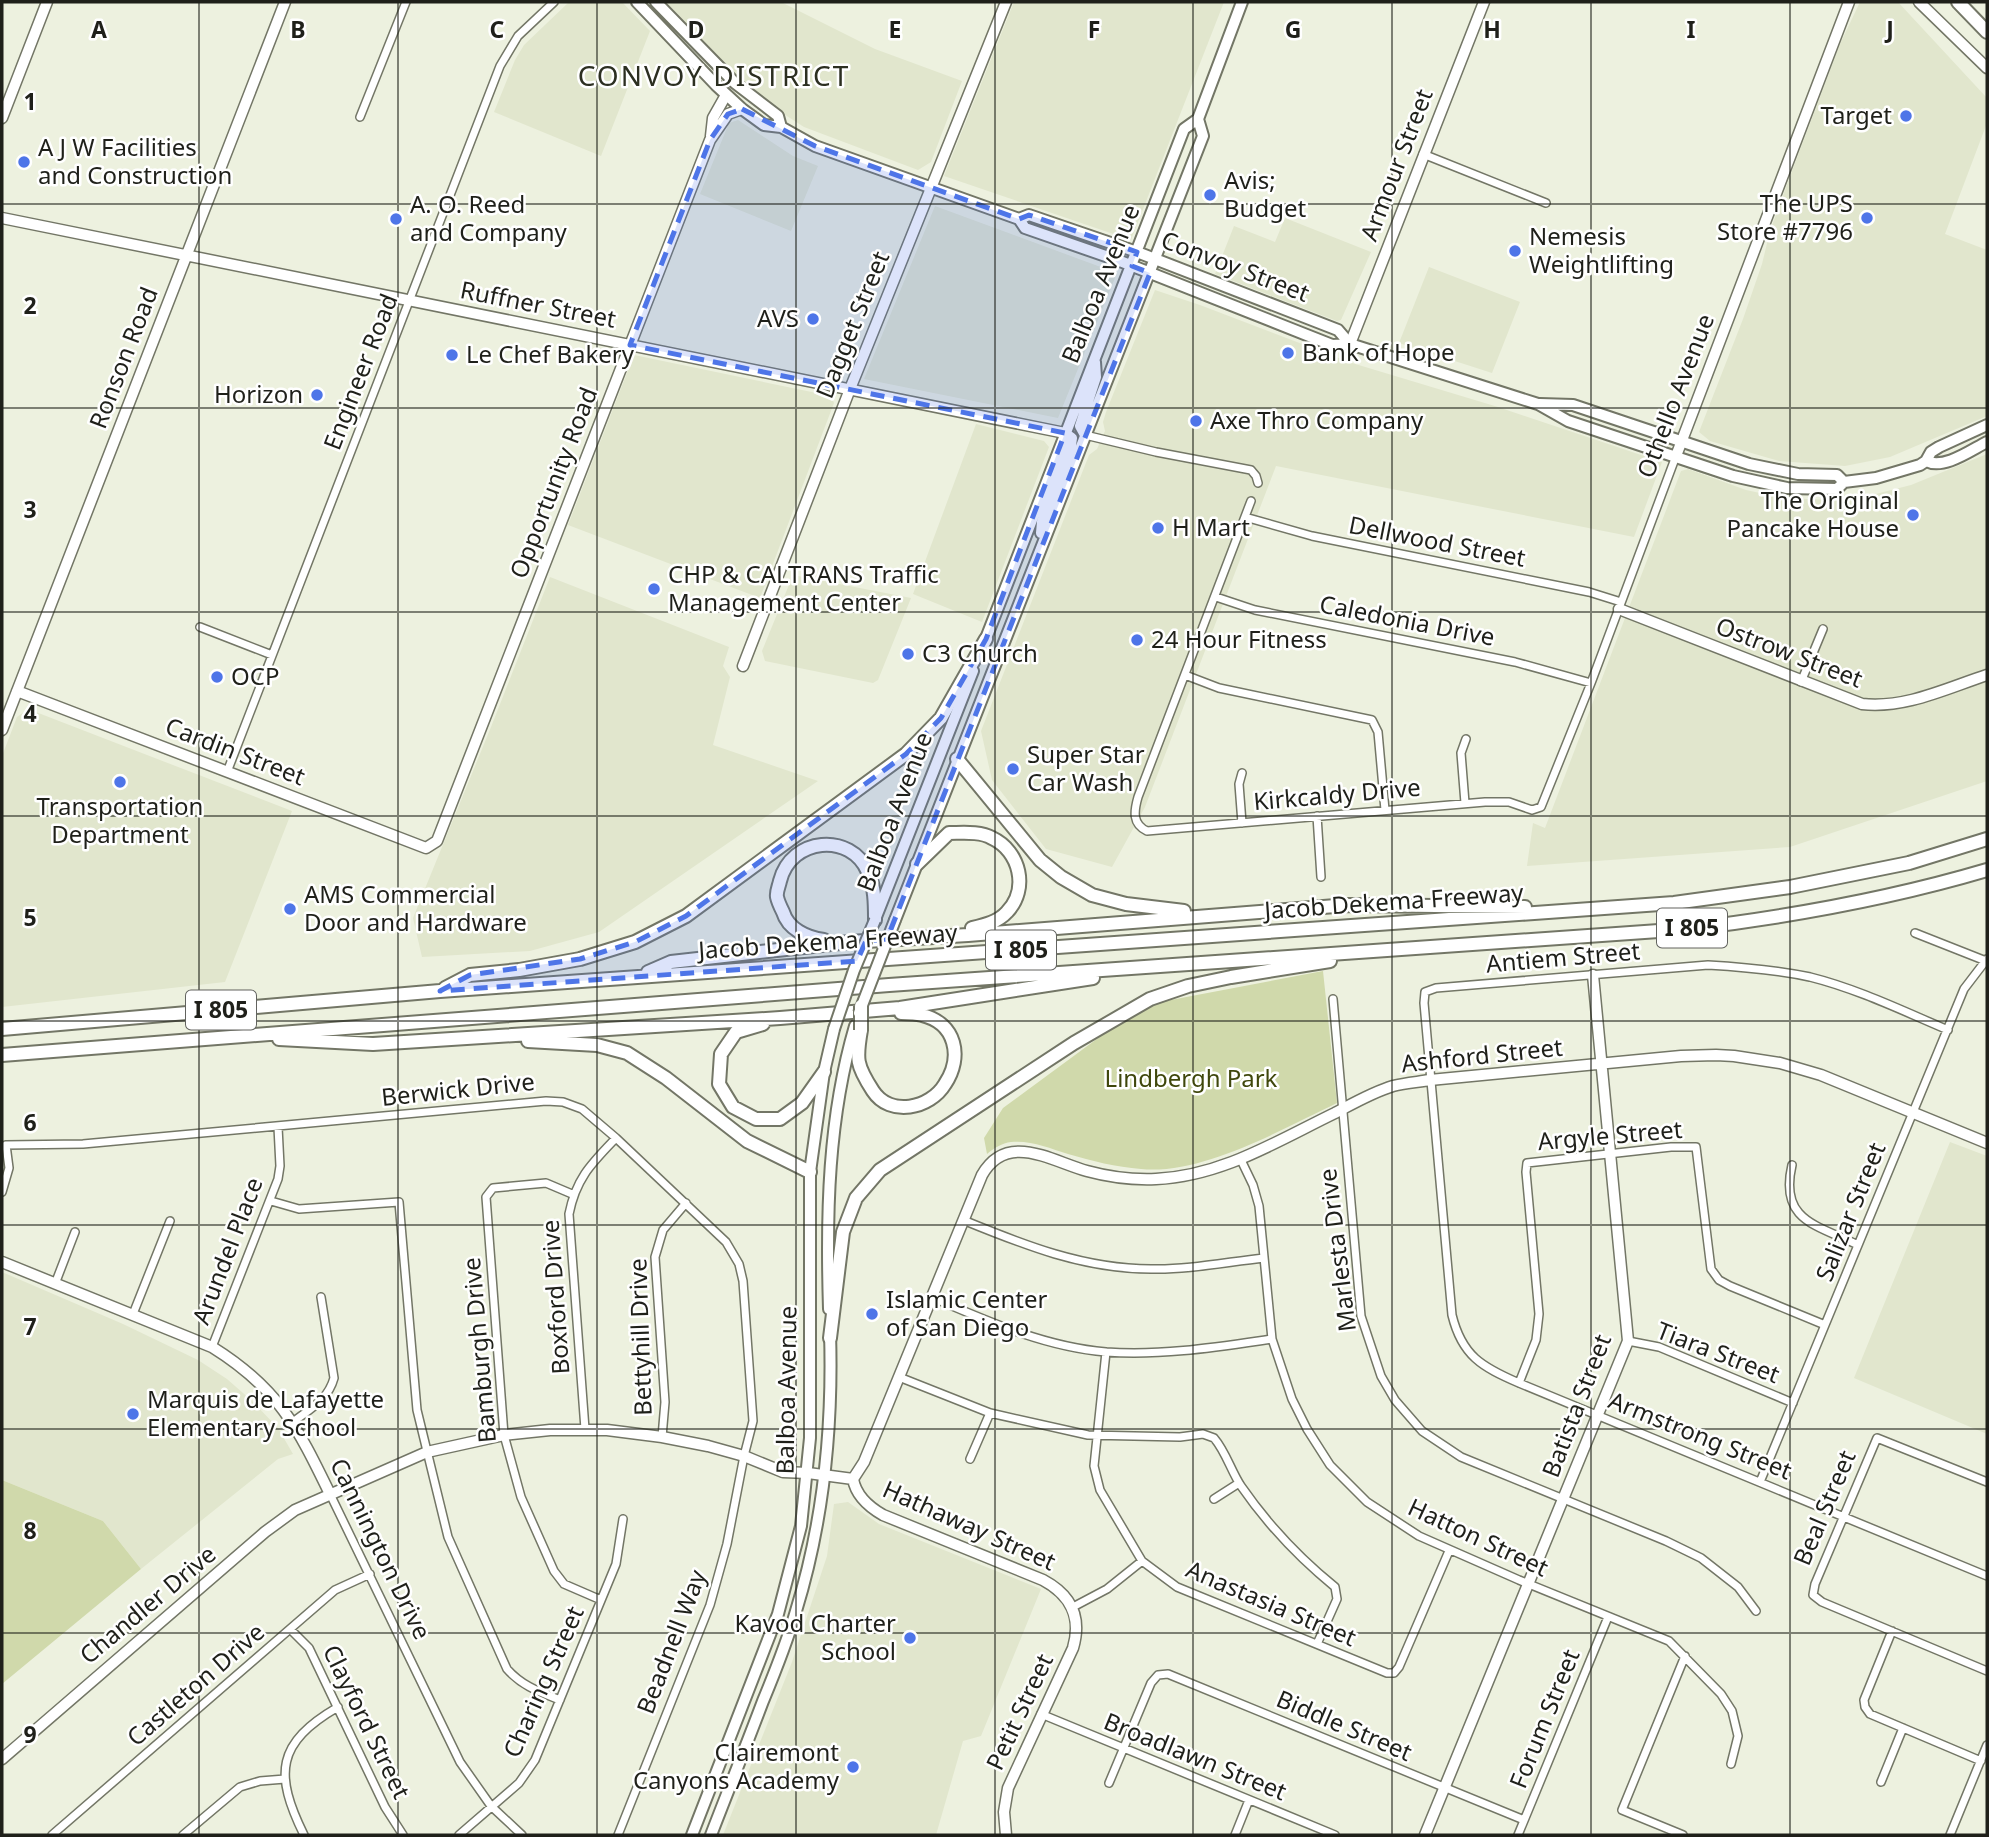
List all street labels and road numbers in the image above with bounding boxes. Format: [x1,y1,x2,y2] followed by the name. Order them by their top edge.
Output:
[1351,83,1440,245] street label: Armour Street
[1053,199,1146,368] street label: Balboa Avenue
[1157,222,1315,309] street label: Convoy Street
[807,246,896,403] street label: Dagget Street
[458,272,619,335] street label: Ruffner Street
[80,282,165,433] street label: Ronson Road
[315,289,405,454] street label: Engineer Road
[1628,309,1721,482] street label: Othello Avenue
[501,382,604,583] street label: Opportunity Road
[1346,507,1529,574] street label: Dellwood Street
[1317,586,1498,653] street label: Caledonia Drive
[1712,609,1868,695] street label: Ostrow Street
[161,709,310,792] street label: Cardin Street
[848,727,939,896] street label: Balboa Avenue
[1252,770,1422,817] street label: Kirkcaldy Drive
[1261,875,1525,926] street label: Jacob Dekema Freeway
[1657,909,1727,948] road number: I 805
[695,915,959,966] street label: Jacob Dekema Freeway
[986,931,1056,970] road number: I 805
[1485,933,1641,980] street label: Antiem Street
[186,990,256,1030] road number: I 805
[1400,1030,1564,1079] street label: Ashford Street
[380,1064,536,1113] street label: Berwick Drive
[1536,1112,1684,1157] street label: Argyle Street
[1807,1137,1893,1286] street label: Salizar Street
[1310,1167,1363,1334] street label: Marlesta Drive
[183,1172,270,1329] street label: Arundel Place
[533,1219,576,1376] street label: Boxford Drive
[454,1256,503,1444] street label: Bamburgh Drive
[620,1258,659,1416] street label: Bettyhill Drive
[768,1305,803,1475] street label: Balboa Avenue
[1652,1313,1785,1390] street label: Tiara Street
[1533,1329,1618,1482] street label: Batista Street
[1604,1383,1797,1486] street label: Armstrong Street
[1785,1444,1863,1570] street label: Beal Street
[323,1452,440,1644] street label: Cannington Drive
[878,1472,1062,1578] street label: Hathaway Street
[1403,1490,1554,1584] street label: Hatton Street
[72,1537,222,1671] street label: Chandler Drive
[1182,1552,1362,1653] street label: Anastasia Street
[628,1564,713,1718] street label: Beadnell Way
[495,1600,591,1762] street label: Charing Street
[119,1615,271,1753] street label: Castleton Drive
[316,1639,419,1804] street label: Clayford Street
[1501,1644,1587,1793] street label: Forum Street
[977,1648,1060,1775] street label: Petit Street
[1272,1681,1418,1768] street label: Biddle Street
[1099,1704,1292,1807] street label: Broadlawn Street

